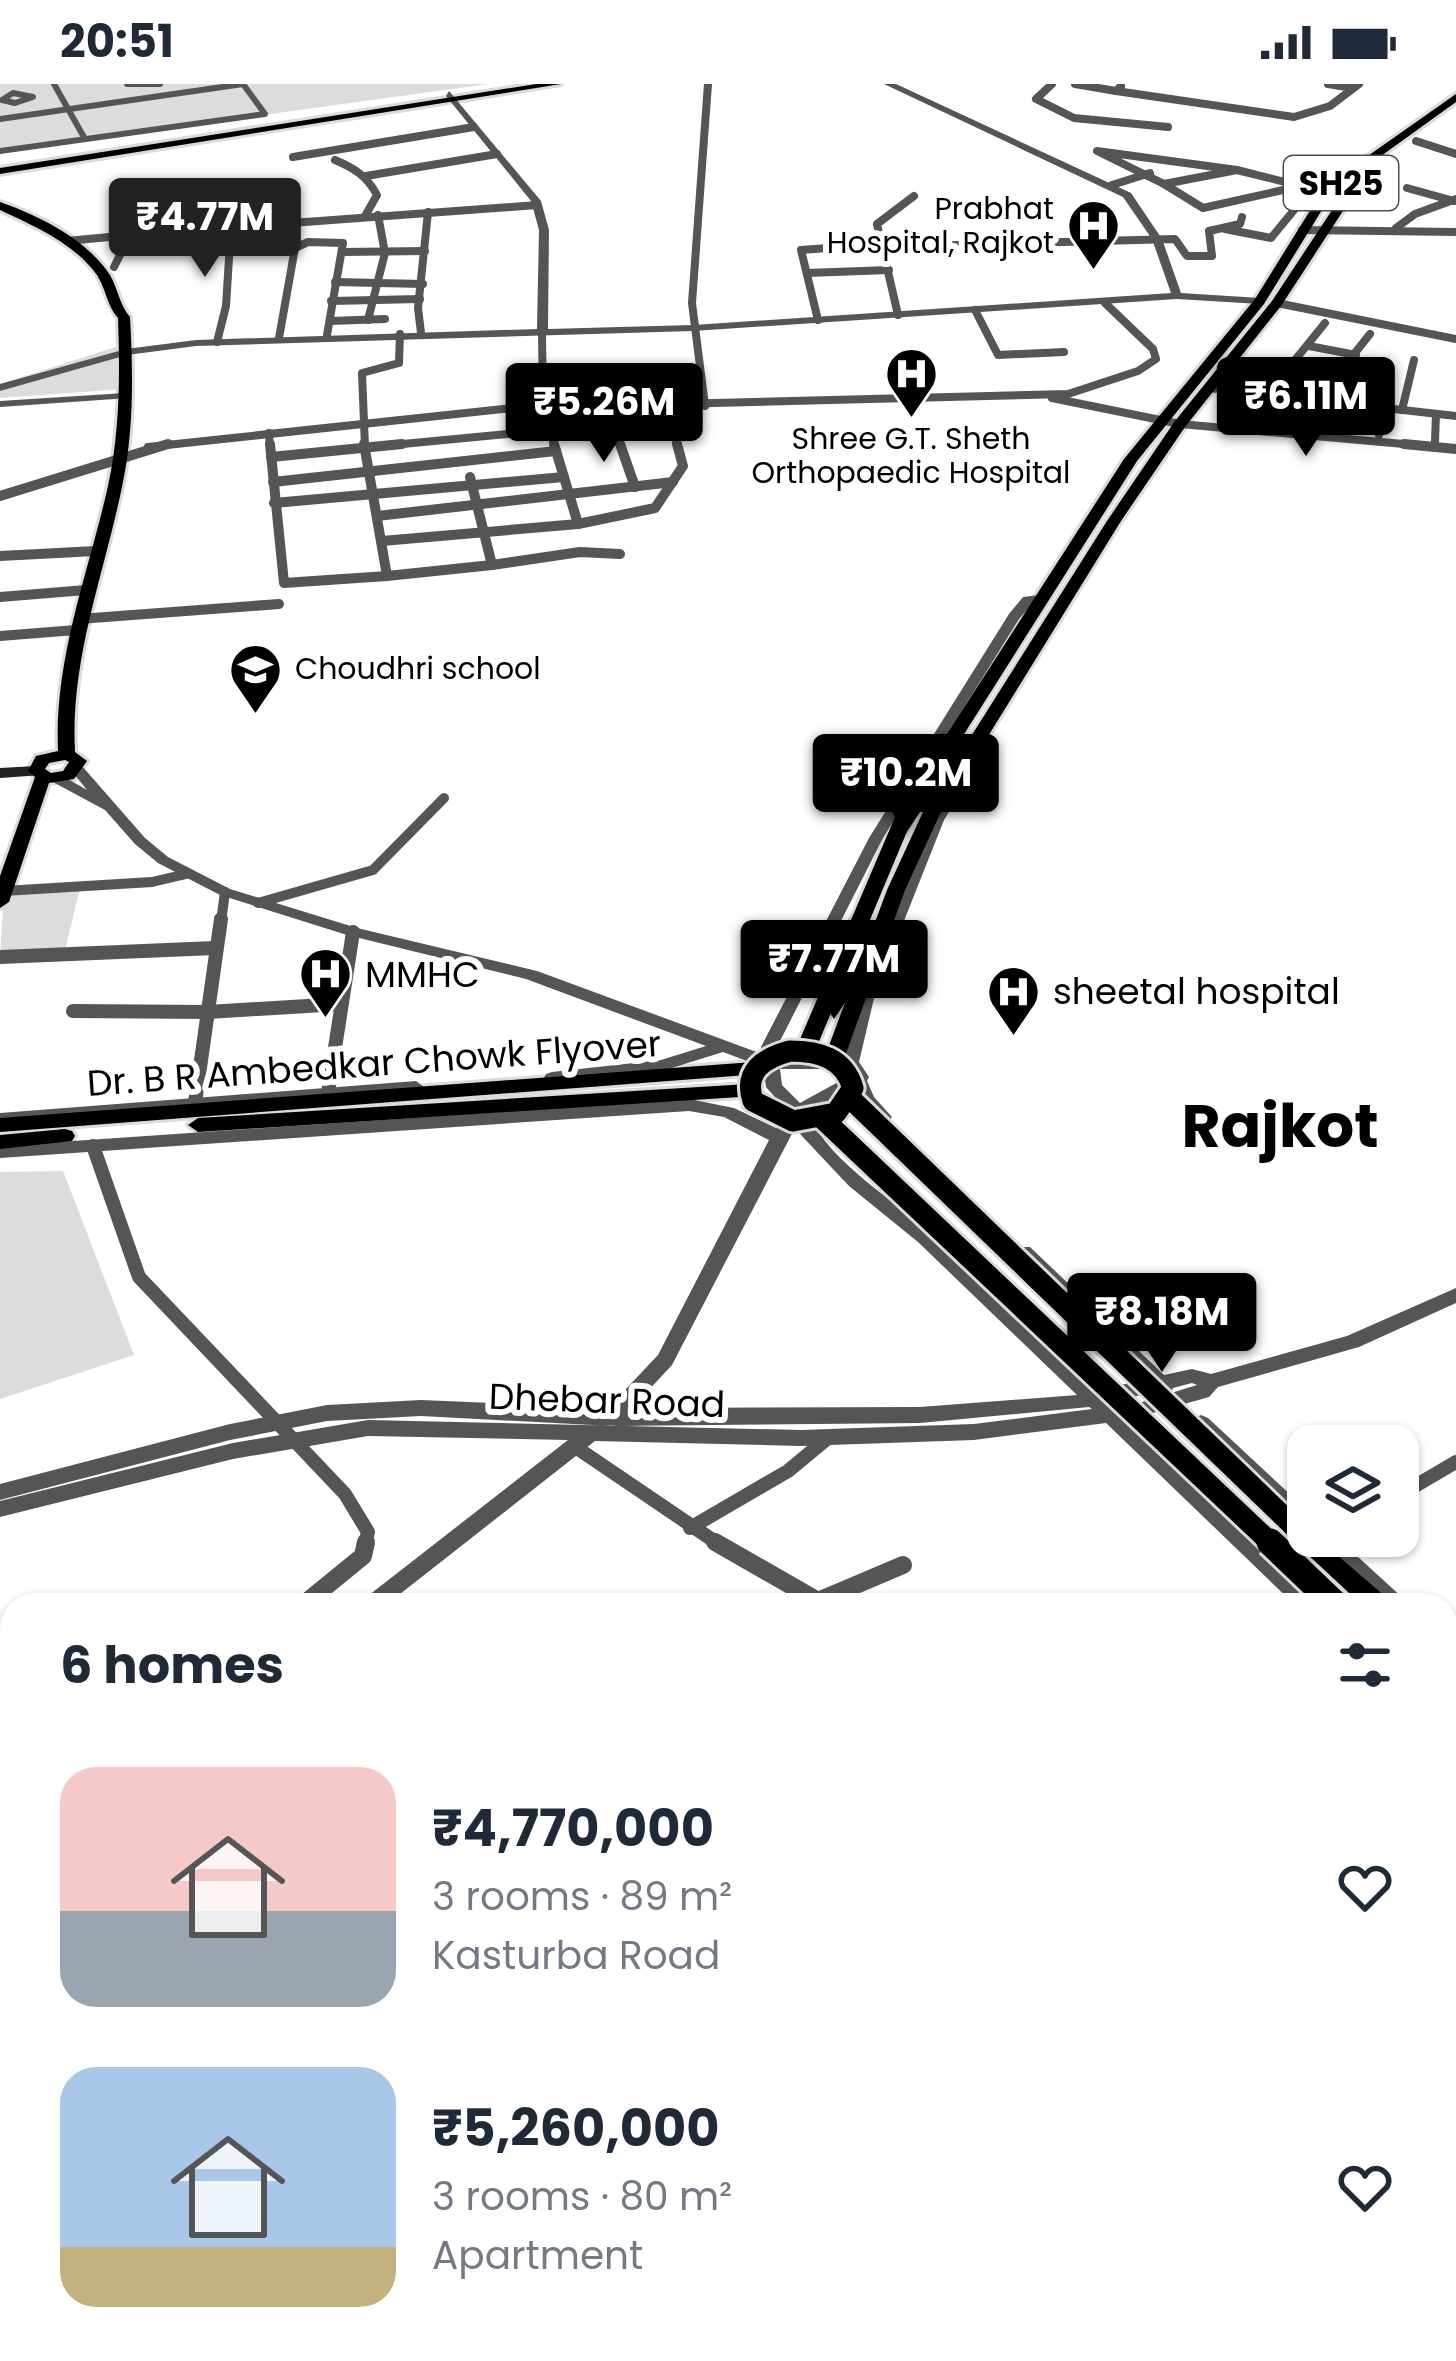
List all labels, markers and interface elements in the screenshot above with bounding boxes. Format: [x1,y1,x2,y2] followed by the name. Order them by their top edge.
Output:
[60,10,174,73] text: 20:51
[1284,156,1398,210] road number: SH25
[107,178,303,280] pin: ₹4.77M
[827,187,1054,264] place label: Prabhat Hospital, Rajkot
[136,189,274,244] text: ₹4.77M
[1065,198,1121,272] hospital icon: Prabhat Hospital, Rajkot
[883,346,939,420] hospital icon: Shree G.T. Sheth Orthopaedic Hospital
[1208,357,1404,459] pin: ₹6.11M
[506,363,702,465] pin: ₹5.26M
[1244,368,1368,423] text: ₹6.11M
[533,374,675,429] text: ₹5.26M
[752,417,1071,494] place label: Shree G.T. Sheth Orthopaedic Hospital
[228,641,284,715] school or university icon: Choudhri school
[295,647,541,690] place label: Choudhri school
[808,734,1004,836] pin: ₹10.2M
[840,745,972,800] text: ₹10.2M
[736,920,932,1022] pin: ₹7.77M
[768,931,900,986] text: ₹7.77M
[298,946,354,1020] hospital icon: MMHC
[365,949,480,1000] place label: MMHC
[986,963,1042,1037] hospital icon: sheetal hospital
[1053,966,1340,1017] place label: sheetal hospital
[85,1018,663,1109] street label: Dr. B R Ambedkar Chowk Flyover
[1181,1084,1379,1168] district label: Rajkot
[1064,1273,1260,1375] pin: ₹8.18M
[1094,1284,1230,1339] text: ₹8.18M
[488,1371,726,1430] street label: Dhebar Road
[1287,1425,1419,1557] map controls
[1287,1425,1419,1557] button: layers
[60,1629,284,1701] text: 6 homes
[1332,1632,1398,1698] icon: filters
[432,1792,714,1864] text: ₹4,770,000
[156,1815,300,1959] icon: home
[1332,1854,1398,1920] icon: heart
[432,1869,732,1924] text: 3 rooms · 89 m²
[432,1928,720,1983] text: Kasturba Road
[432,2092,720,2164] text: ₹5,260,000
[156,2115,300,2259] icon: home
[1332,2154,1398,2220] icon: heart
[432,2169,732,2224] text: 3 rooms · 80 m²
[432,2228,643,2283] text: Apartment

